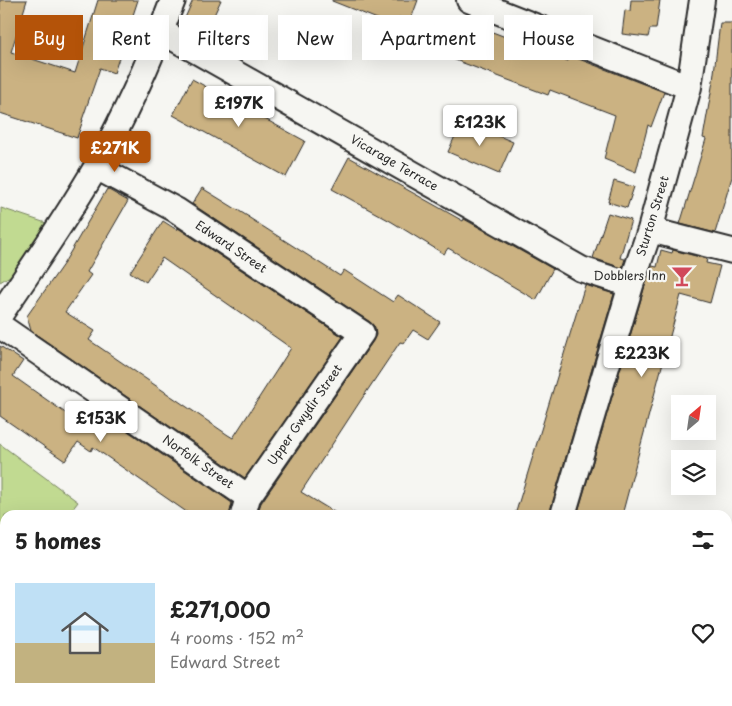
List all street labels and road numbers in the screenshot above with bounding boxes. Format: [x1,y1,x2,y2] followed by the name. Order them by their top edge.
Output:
[347,130,442,195] street label: Vicarage Terrace
[631,173,673,258] street label: Sturton Street
[192,216,271,277] street label: Edward Street
[263,360,346,469] street label: Upper Gwydir Street
[159,430,238,492] street label: Norfolk Street

